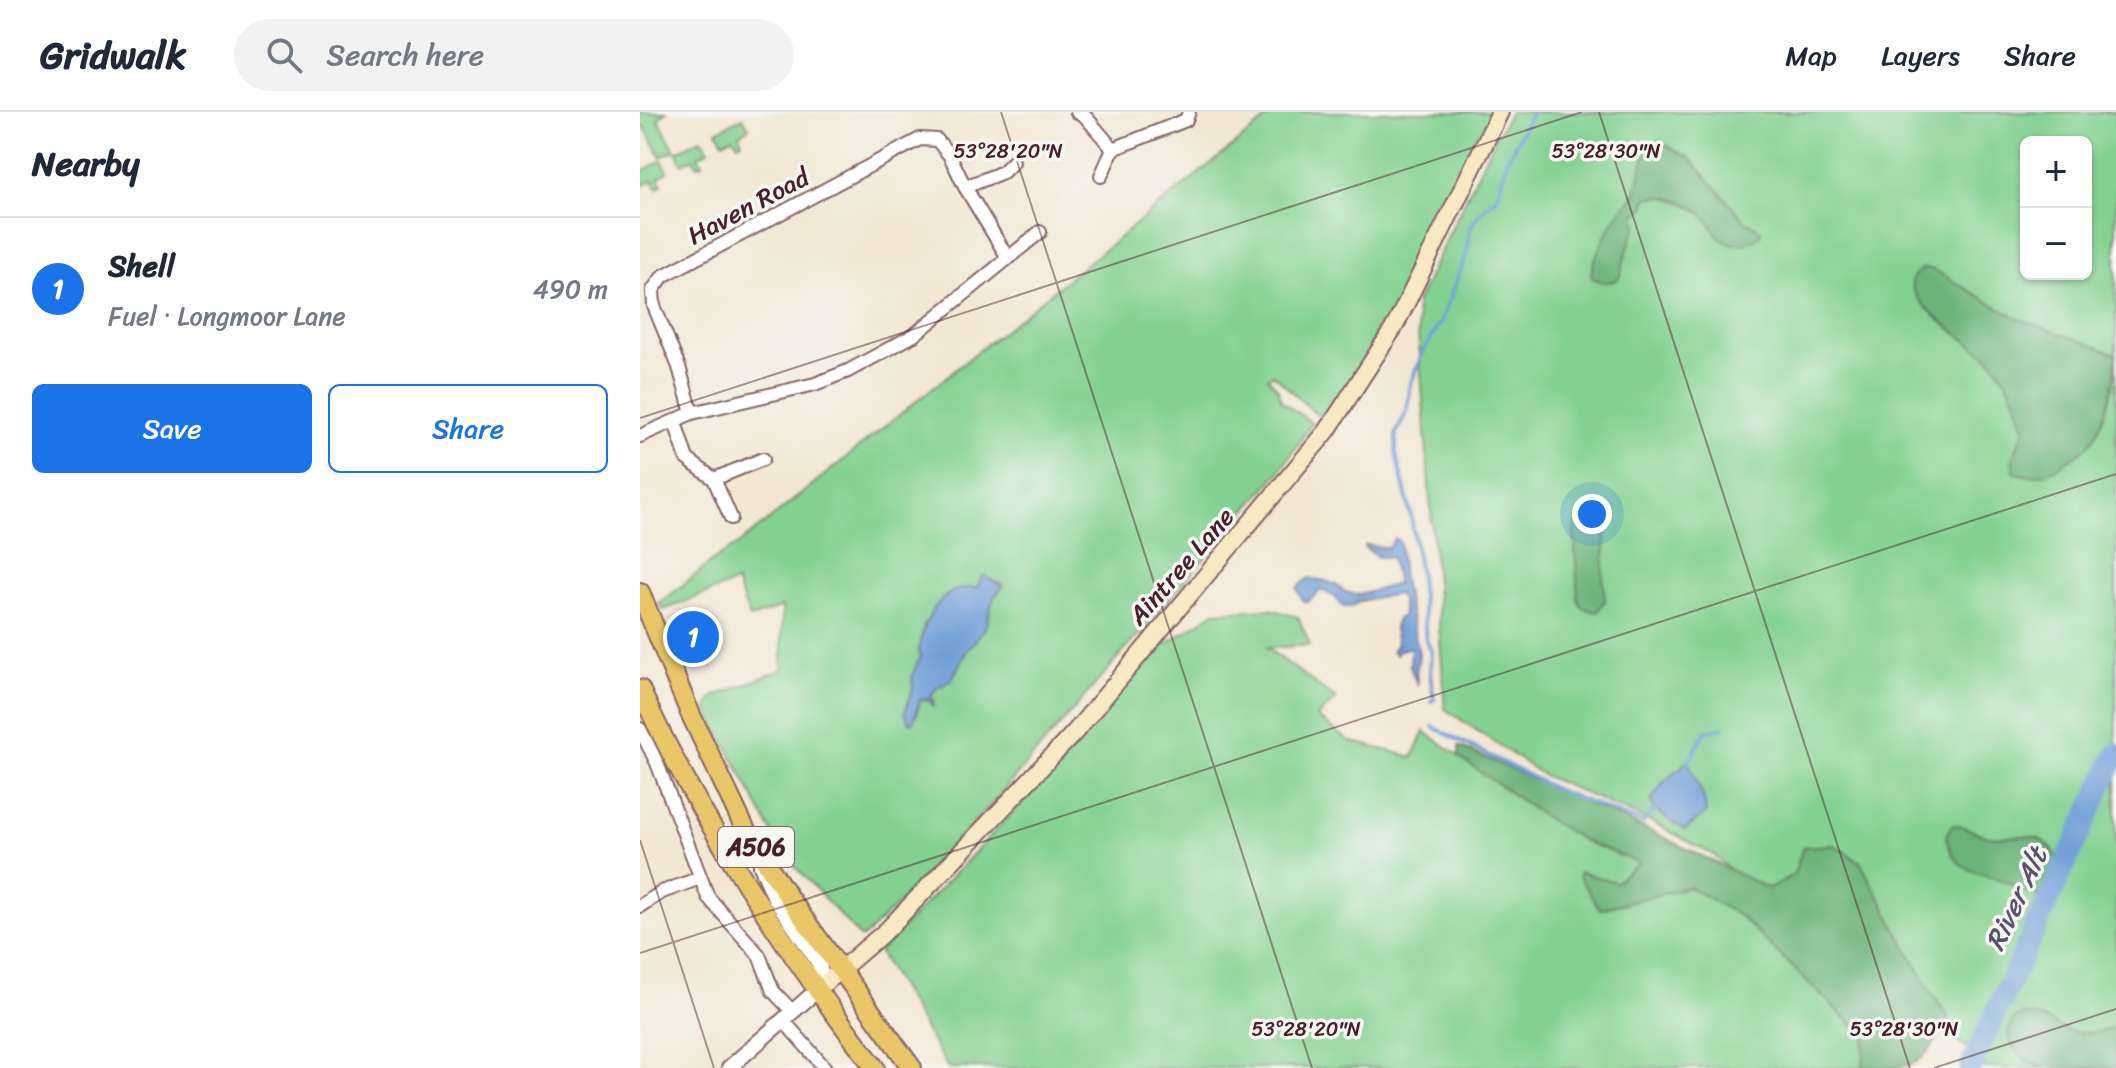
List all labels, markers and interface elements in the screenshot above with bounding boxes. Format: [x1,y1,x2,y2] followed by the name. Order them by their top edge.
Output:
[234,19,794,91] search box
[40,22,186,89] text: Gridwalk
[326,28,484,82] text: Search here
[1785,31,1837,80] text: Map
[1881,31,1960,80] text: Layers
[2004,31,2076,80] text: Share
[262,33,306,77] icon: search
[32,134,140,194] text: Nearby
[953,134,1063,169] text: 53°28'20"N
[1552,134,1660,169] text: 53°28'30"N
[2020,136,2092,280] map controls
[2020,136,2092,208] button: +
[678,153,820,258] street label: Haven Road
[2020,208,2092,280] button: −
[108,239,175,293] text: Shell
[52,266,64,312] text: 1
[533,266,608,312] text: 490 m
[108,293,346,339] text: Fuel · Longmoor Lane
[32,384,312,473] button: Save
[328,384,608,473] button: Share
[1572,494,1612,534] your location
[1115,496,1246,637] street label: Aintree Lane
[667,607,719,667] pin: 1
[718,827,794,867] road number: A506
[1971,837,2063,959] water label: River Alt
[1251,1012,1361,1047] text: 53°28'20"N
[1850,1012,1958,1047] text: 53°28'30"N

